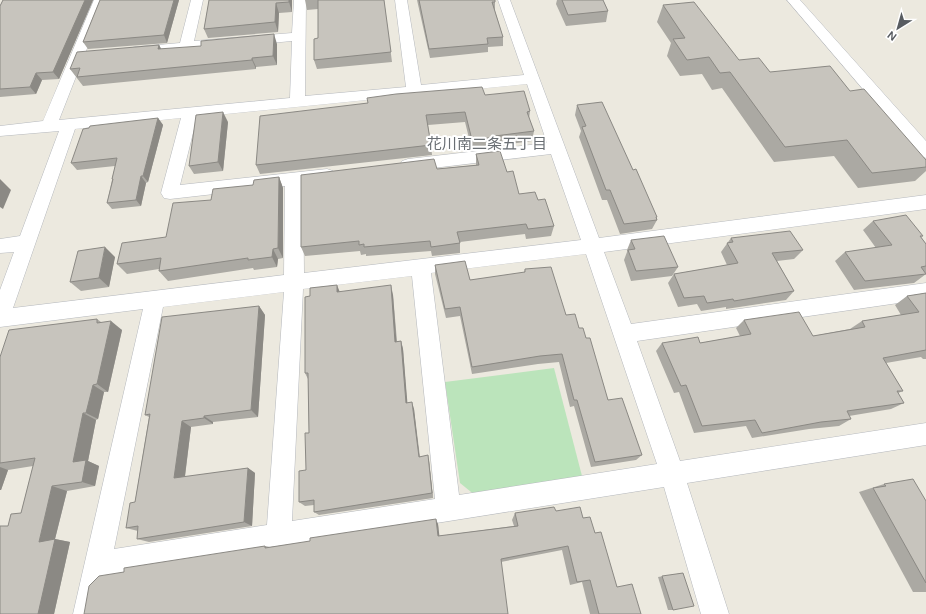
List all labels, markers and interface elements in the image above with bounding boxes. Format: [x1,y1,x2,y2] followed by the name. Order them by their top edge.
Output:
[878,8,918,48] north arrow
[885,28,899,44] text: N
[427,134,547,154] district label: 花川南二条五丁目

